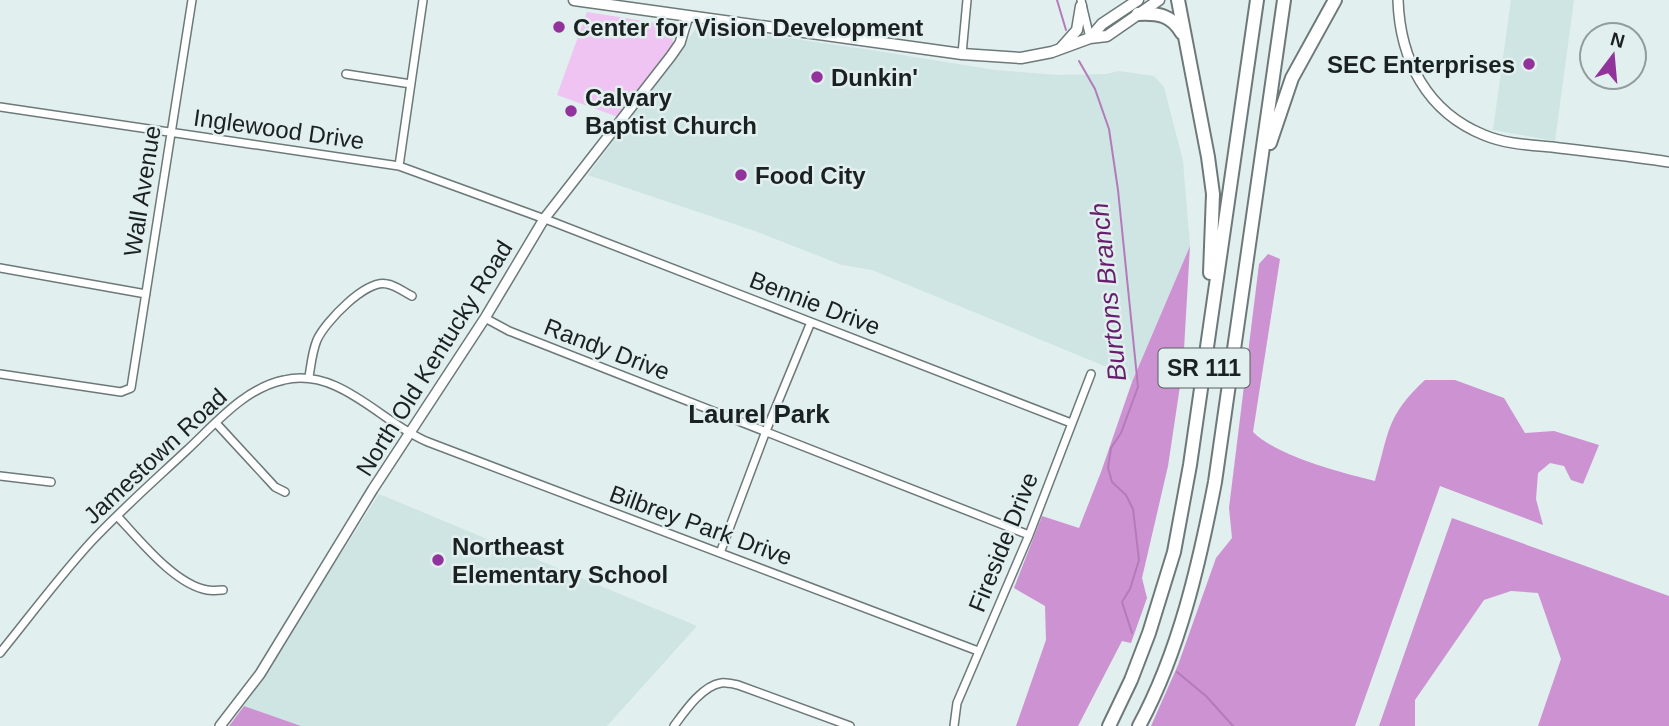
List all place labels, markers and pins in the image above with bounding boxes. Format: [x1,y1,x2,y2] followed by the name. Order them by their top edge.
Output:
[573,14,923,41] place label: Center for Vision Development
[551,19,567,35] marker: Center for Vision Development
[1327,51,1515,78] place label: SEC Enterprises
[1521,56,1537,72] marker: SEC Enterprises
[831,64,918,91] place label: Dunkin'
[809,69,825,85] marker: Dunkin'
[585,84,757,139] place label: Calvary Baptist Church
[563,103,579,119] marker: Calvary Baptist Church
[755,162,866,189] place label: Food City
[733,167,749,183] marker: Food City
[452,533,668,588] place label: Northeast Elementary School
[430,552,446,568] marker: Northeast Elementary School

